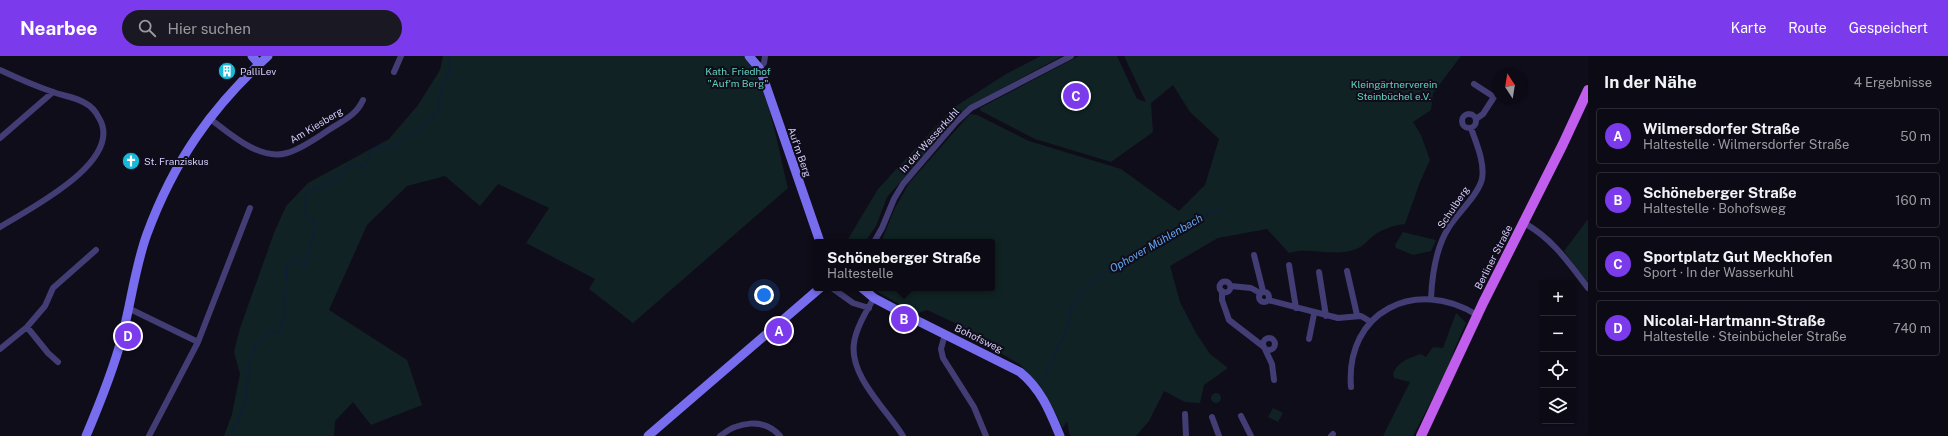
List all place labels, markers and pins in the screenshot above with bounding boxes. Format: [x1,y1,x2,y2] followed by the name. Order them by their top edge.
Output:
[217,61,237,81] building icon: PalliLev
[240,65,276,77] place label: PalliLev
[1063,81,1089,111] pin: C
[121,151,141,171] church icon: St. Franziskus
[144,155,209,167] place label: St. Franziskus
[891,304,917,334] pin: B
[766,316,792,346] pin: A
[115,321,141,351] pin: D

